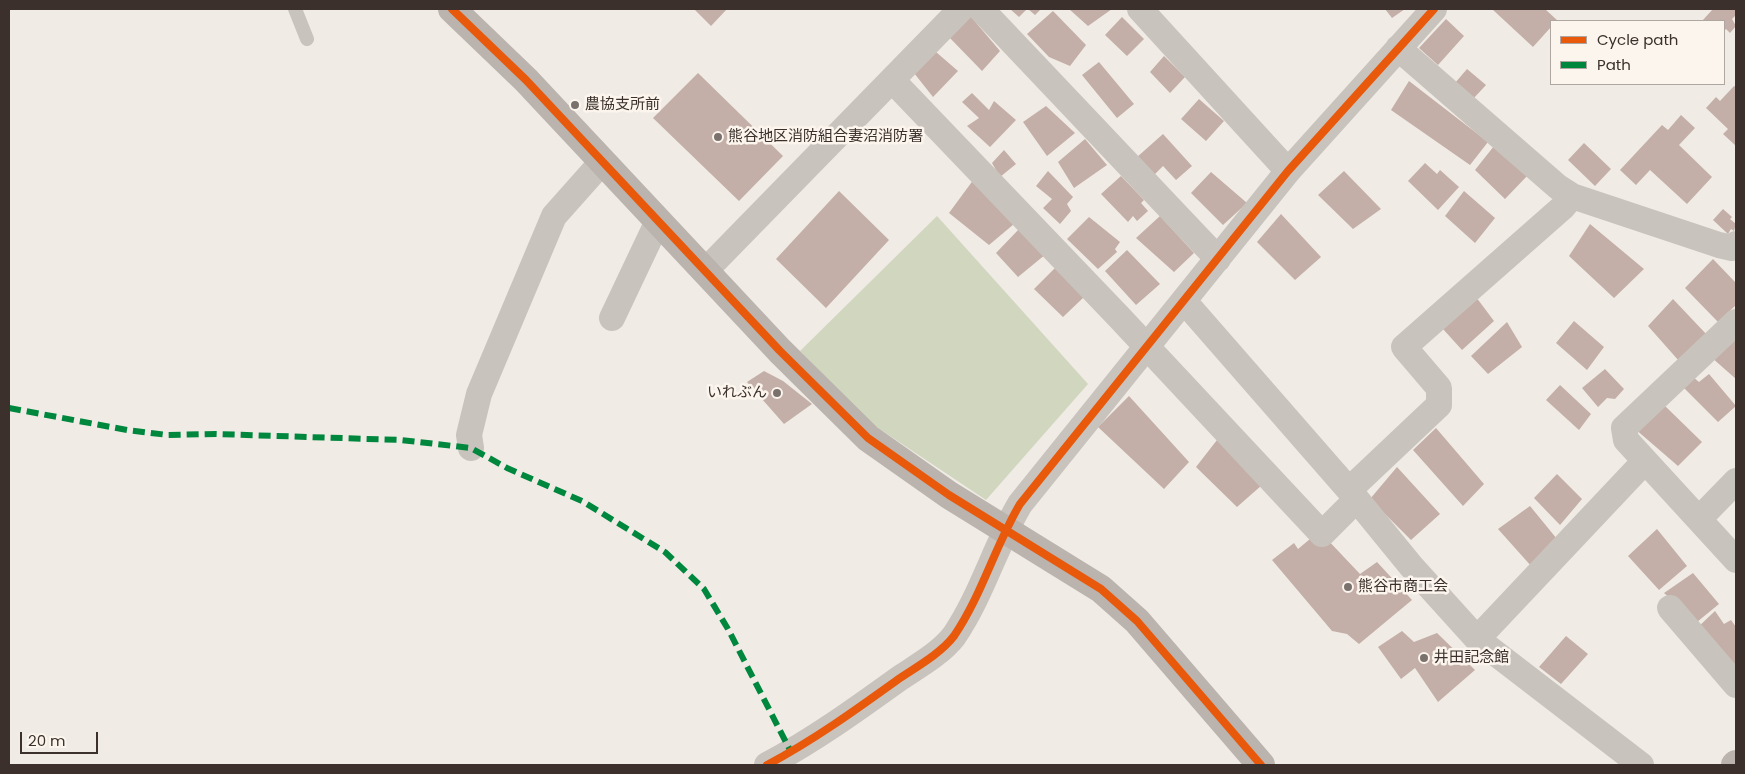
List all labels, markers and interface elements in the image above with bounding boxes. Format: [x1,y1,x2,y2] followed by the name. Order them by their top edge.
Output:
[1550,20,1725,85] legend
[1597,29,1678,50] text: Cycle path
[1597,54,1631,75] text: Path
[585,96,660,114] place label: 農協支所前
[569,99,581,111] marker: 農協支所前
[728,128,923,146] place label: 熊谷地区消防組合妻沼消防署
[712,131,724,143] marker: 熊谷地区消防組合妻沼消防署
[707,384,767,402] place label: いれぶん
[771,387,783,399] marker: いれぶん
[1358,578,1448,596] place label: 熊谷市商工会
[1342,581,1354,593] marker: 熊谷市商工会
[1434,649,1509,667] place label: 井田記念館
[1418,652,1430,664] marker: 井田記念館
[22,722,100,754] scale bar
[28,730,66,751] text: 20 m

